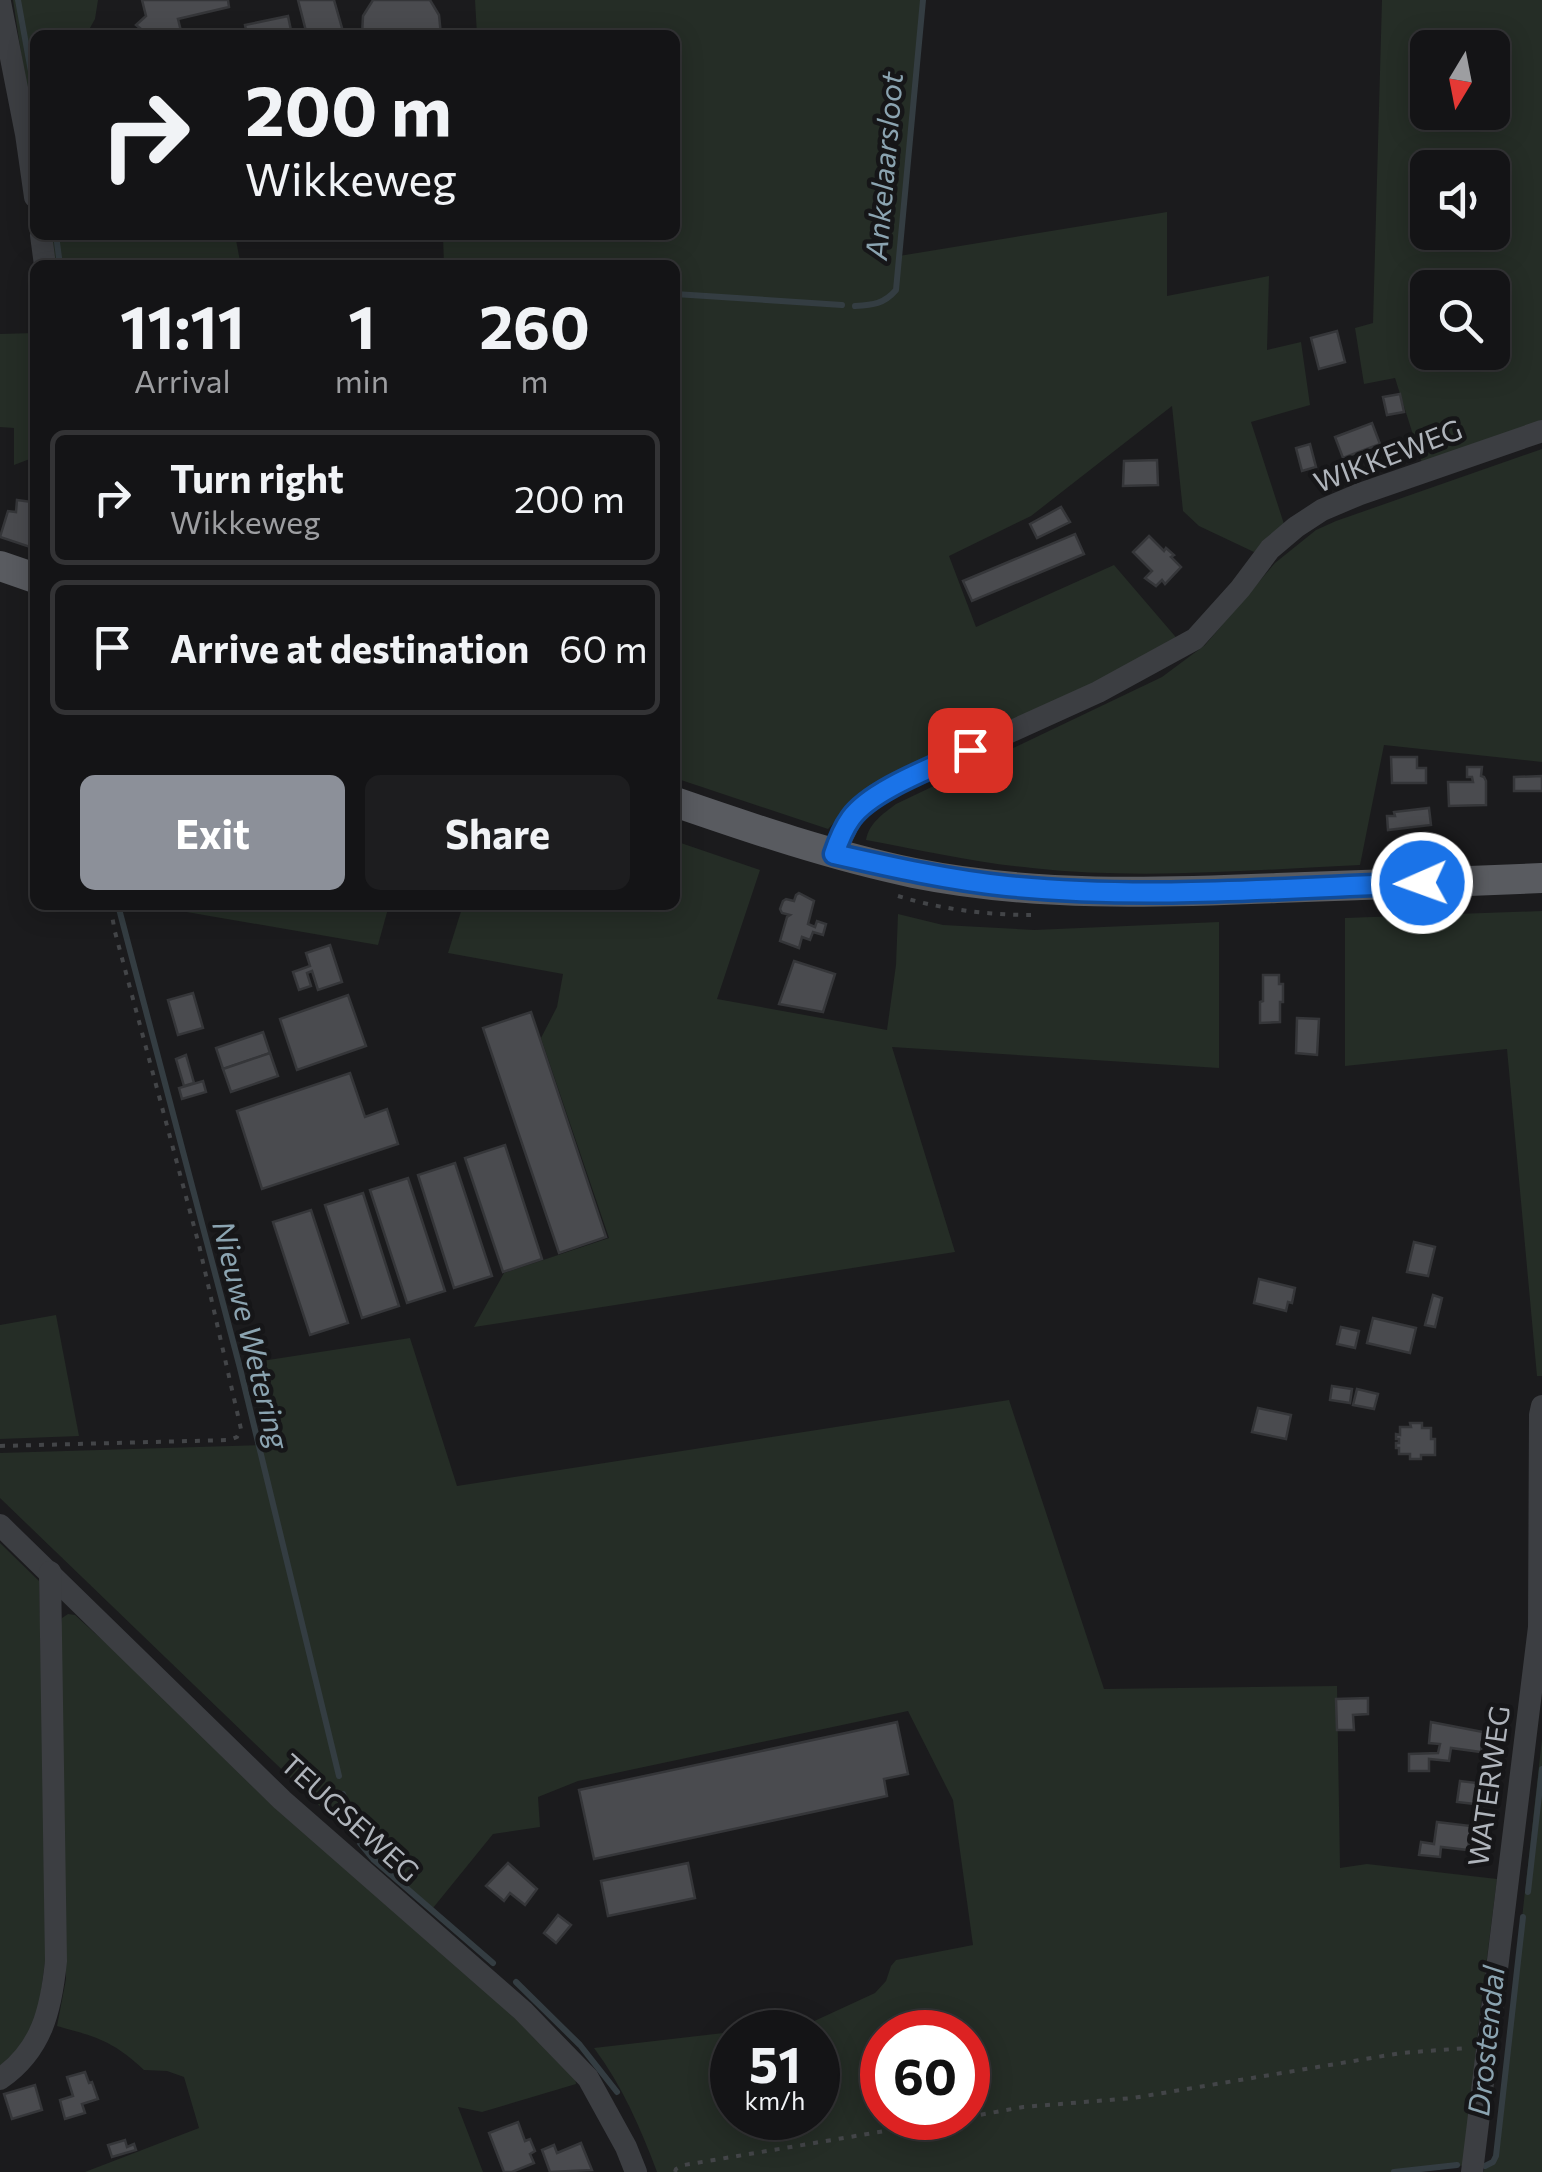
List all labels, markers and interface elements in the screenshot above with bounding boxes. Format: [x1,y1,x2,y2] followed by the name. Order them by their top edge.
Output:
[1410,30,1510,130] north arrow
[1410,30,1510,370] map controls
[245,65,452,150] text: 200 m
[856,69,909,262] water label: Ankelaarsloot
[80,70,210,200] icon: right
[245,150,457,205] text: Wikkeweg
[1410,150,1510,250] button: sound
[1410,270,1510,370] button: search
[120,288,245,361] text: 11:11
[348,288,375,361] text: 1
[479,288,590,361] text: 260
[134,360,231,400] text: Arrival
[335,360,389,400] text: min
[521,360,549,400] text: m
[1309,411,1467,499] street label: WIKKEWEG
[170,454,344,501] text: Turn right
[85,470,140,525] icon: right
[514,474,625,521] text: 200 m
[170,501,321,541] text: Wikkeweg
[85,620,140,675] icon: arrive
[170,624,529,671] text: Arrive at destination
[559,624,648,671] text: 60 m
[928,708,1013,793] pin
[943,723,998,778] icon: arrive
[80,775,345,890] button: Exit
[365,775,630,890] button: Share
[1370,831,1474,935] position arrow
[206,1217,299,1454] water label: Nieuwe Wetering
[1460,1703,1516,1868] street label: WATERWEG
[275,1746,427,1888] street label: TEUGSEWEG
[1458,1963,1511,2118] water label: Drostendal
[860,2010,990,2140] speed limit sign: 60
[749,2032,801,2093] text: 51
[745,2085,805,2115] text: km/h

